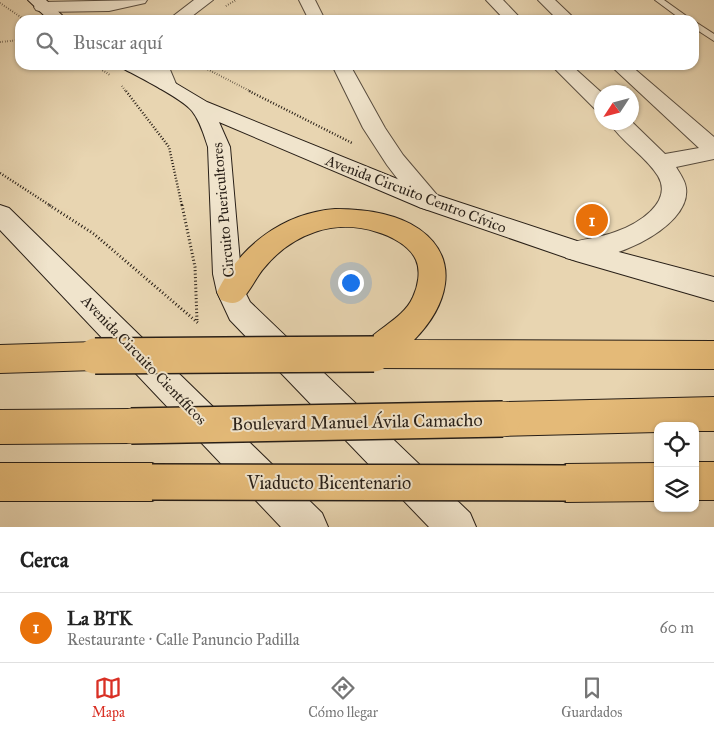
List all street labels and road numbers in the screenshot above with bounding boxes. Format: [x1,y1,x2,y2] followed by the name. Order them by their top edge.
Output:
[208,142,238,278] street label: Circuito Puericultores
[322,151,509,237] street label: Avenida Circuito Centro Cívico
[77,291,210,428] street label: Avenida Circuito Científicos
[231,407,483,435] street label: Boulevard Manuel Ávila Camacho
[246,472,411,494] street label: Viaducto Bicentenario

